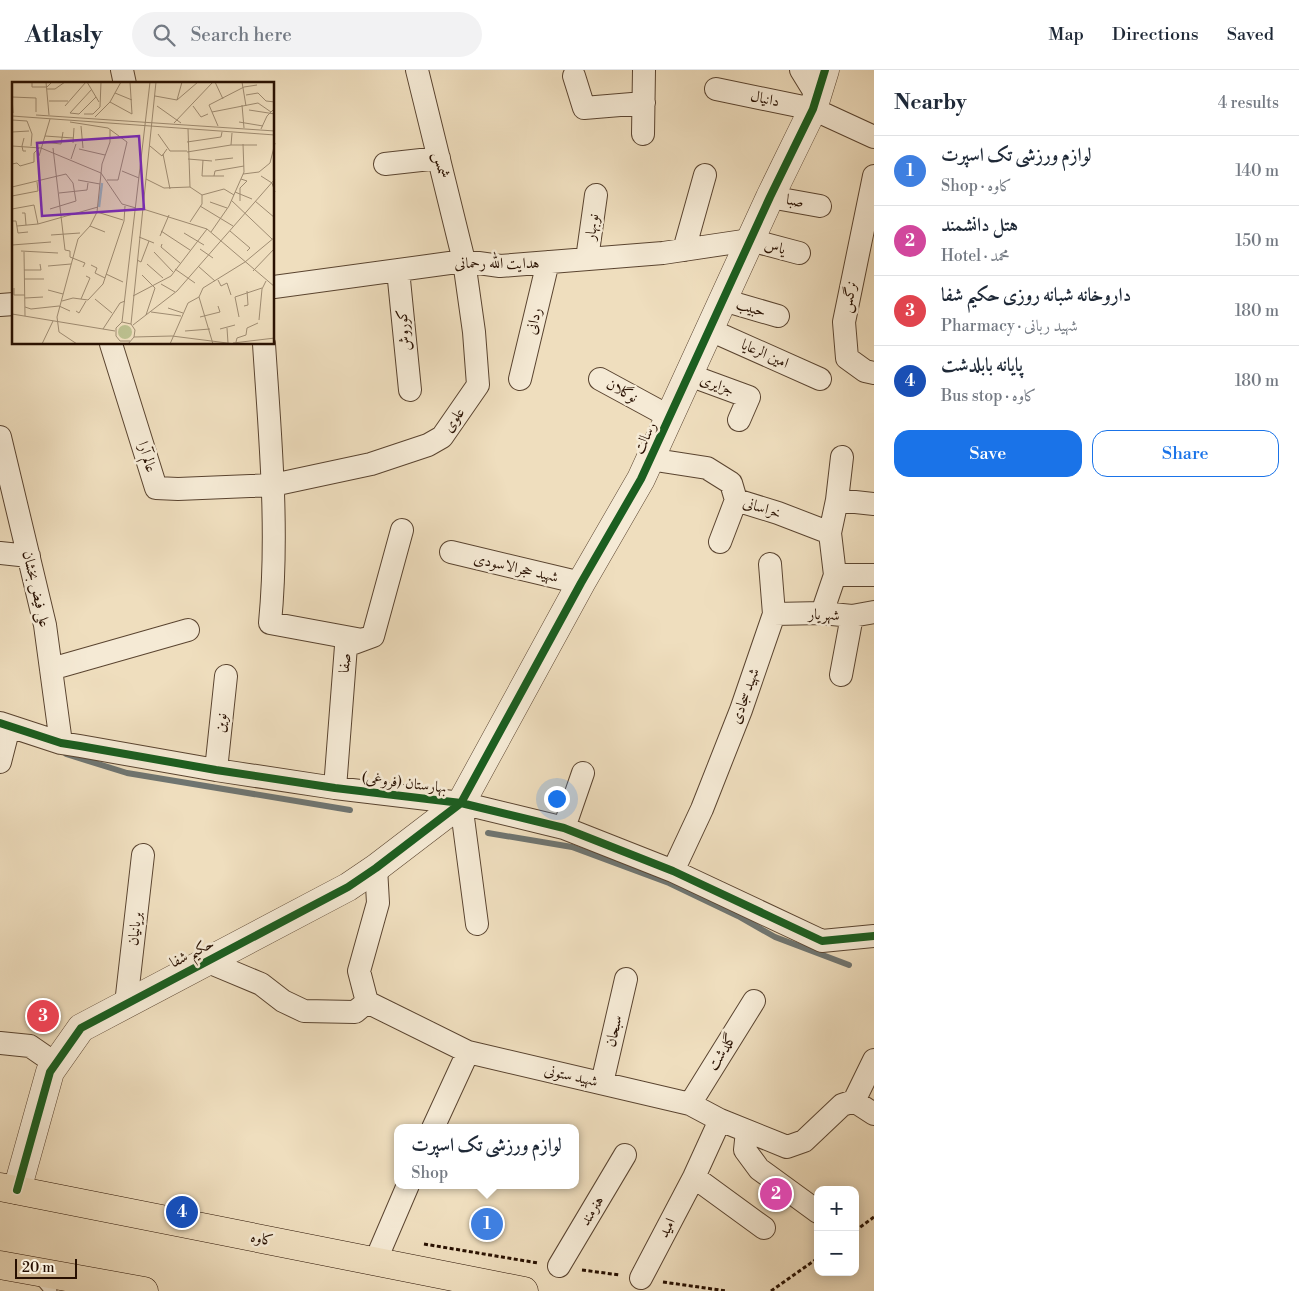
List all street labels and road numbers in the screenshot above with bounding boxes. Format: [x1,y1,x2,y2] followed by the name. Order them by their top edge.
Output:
[749,87,781,111] street label: دانیال
[429,150,453,180] street label: شمس
[785,190,805,212] street label: صبا
[580,212,603,244] street label: نوبهار
[762,235,789,259] street label: یاس
[455,251,539,273] street label: هدایت الله رحمانی
[837,279,861,315] street label: نرگس
[734,294,768,322] street label: حبیب
[522,306,546,336] street label: ردانی
[392,308,416,352] street label: کوروش
[738,335,792,373] street label: امین الرعایا
[697,370,737,400] street label: جزایری
[603,375,641,407] street label: نوگلان
[439,404,469,436] street label: علوی
[629,419,661,457] street label: رسالت
[130,439,161,476] street label: عالم آرا
[740,493,784,523] street label: خراسانی
[17,549,54,629] street label: علی فیض بخشان
[472,549,560,587] street label: شهید حجرالاسودی
[806,605,840,625] street label: شهریار
[335,652,355,674] street label: صفا
[726,665,764,727] street label: شهید سجادی
[211,712,232,734] street label: نوین
[360,768,448,798] street label: بهارستان (فروغی)
[124,911,147,947] street label: بریانیان
[167,934,220,977] street label: حکیم شفا
[601,1013,627,1049] street label: سبحان
[703,1030,741,1074] street label: گلدشت
[542,1061,600,1091] street label: شهید ستونی
[576,1193,608,1229] street label: هنرمند
[654,1215,680,1241] street label: امید
[249,1227,275,1251] street label: کاوه

